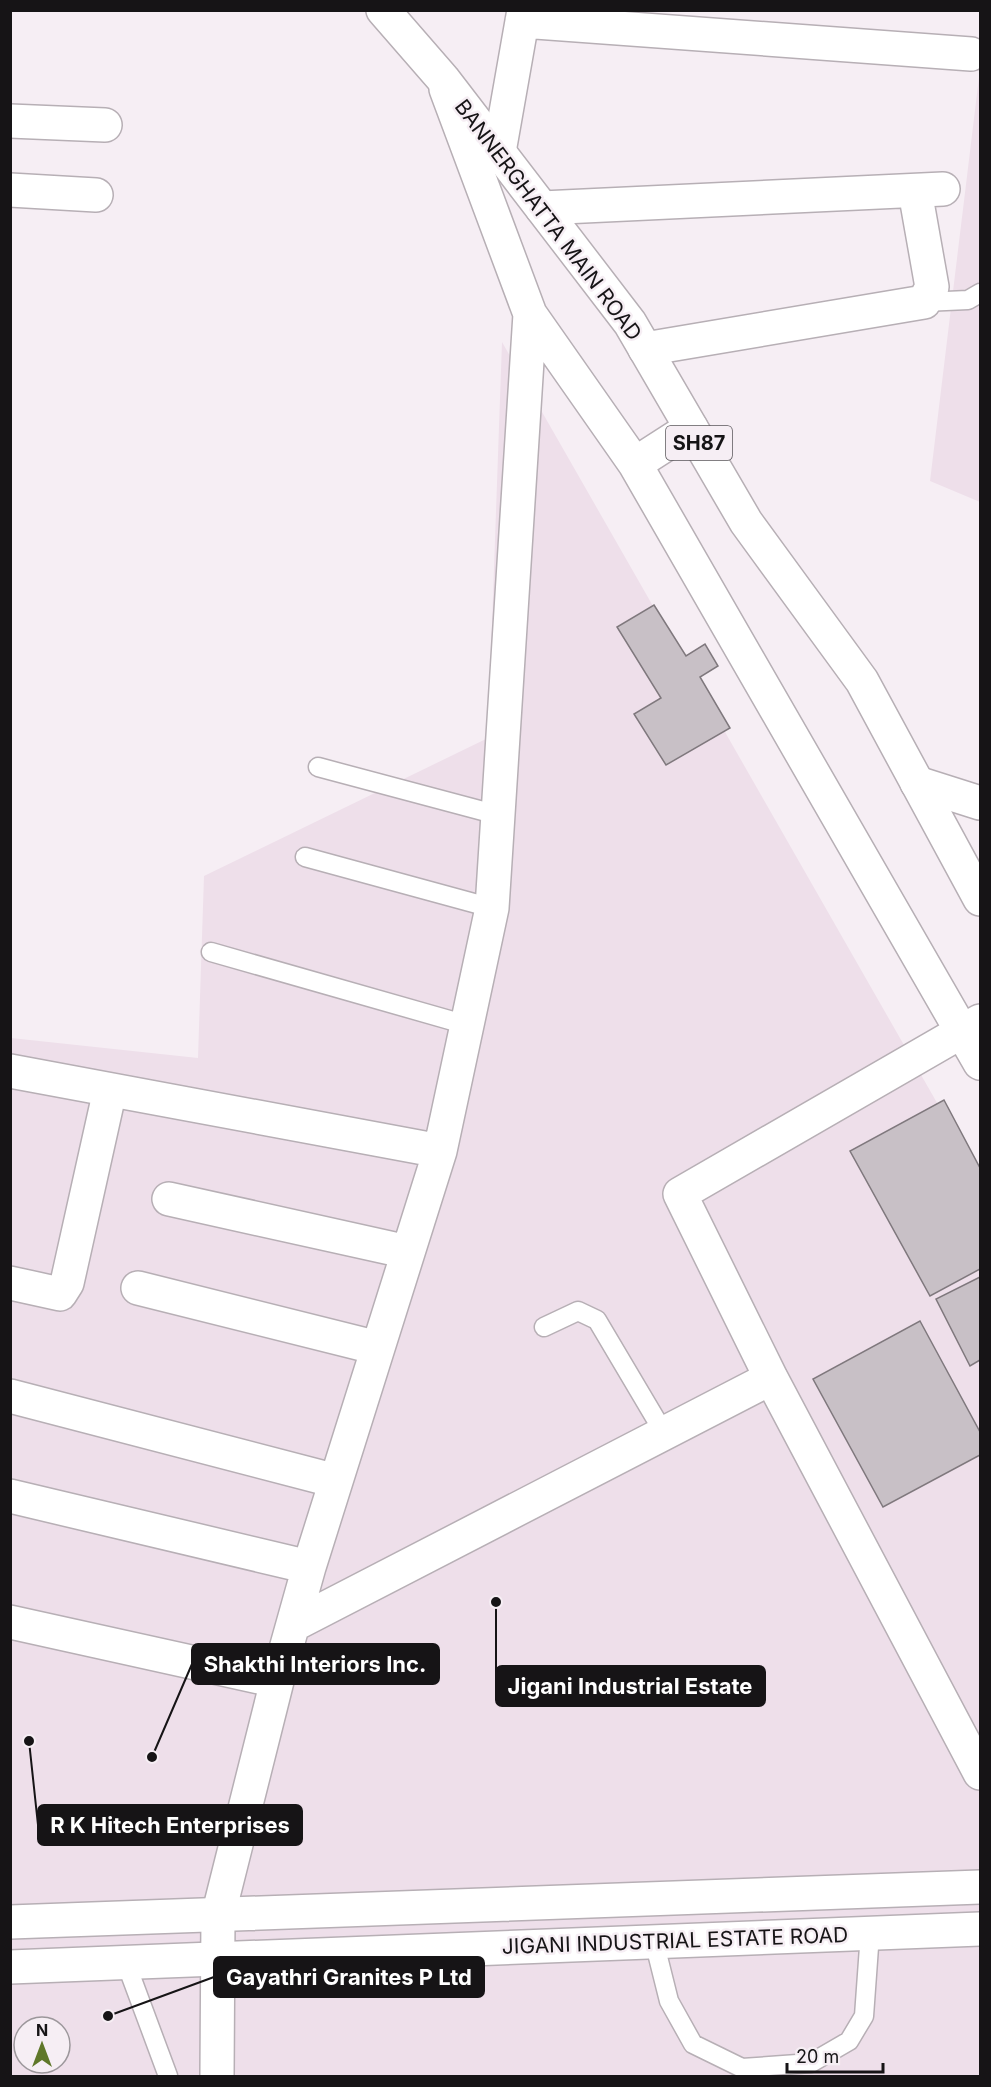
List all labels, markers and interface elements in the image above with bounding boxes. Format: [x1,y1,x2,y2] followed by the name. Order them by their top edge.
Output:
[450,94,647,345] street label: BANNERGHATTA MAIN ROAD
[666,426,732,460] road number: SH87
[192,1644,439,1684] callout: Shakthi Interiors Inc.
[204,1651,426,1677] text: Shakthi Interiors Inc.
[496,1666,765,1706] callout: Jigani Industrial Estate
[508,1673,752,1699] text: Jigani Industrial Estate
[38,1805,302,1845] callout: R K Hitech Enterprises
[50,1812,290,1838] text: R K Hitech Enterprises
[501,1922,849,1959] street label: JIGANI INDUSTRIAL ESTATE ROAD
[214,1957,484,1997] callout: Gayathri Granites P Ltd
[226,1964,472,1990] text: Gayathri Granites P Ltd
[12,2015,72,2075] north arrow
[36,2020,48,2040] text: N
[787,2036,883,2074] scale bar
[796,2046,839,2067] text: 20 m

